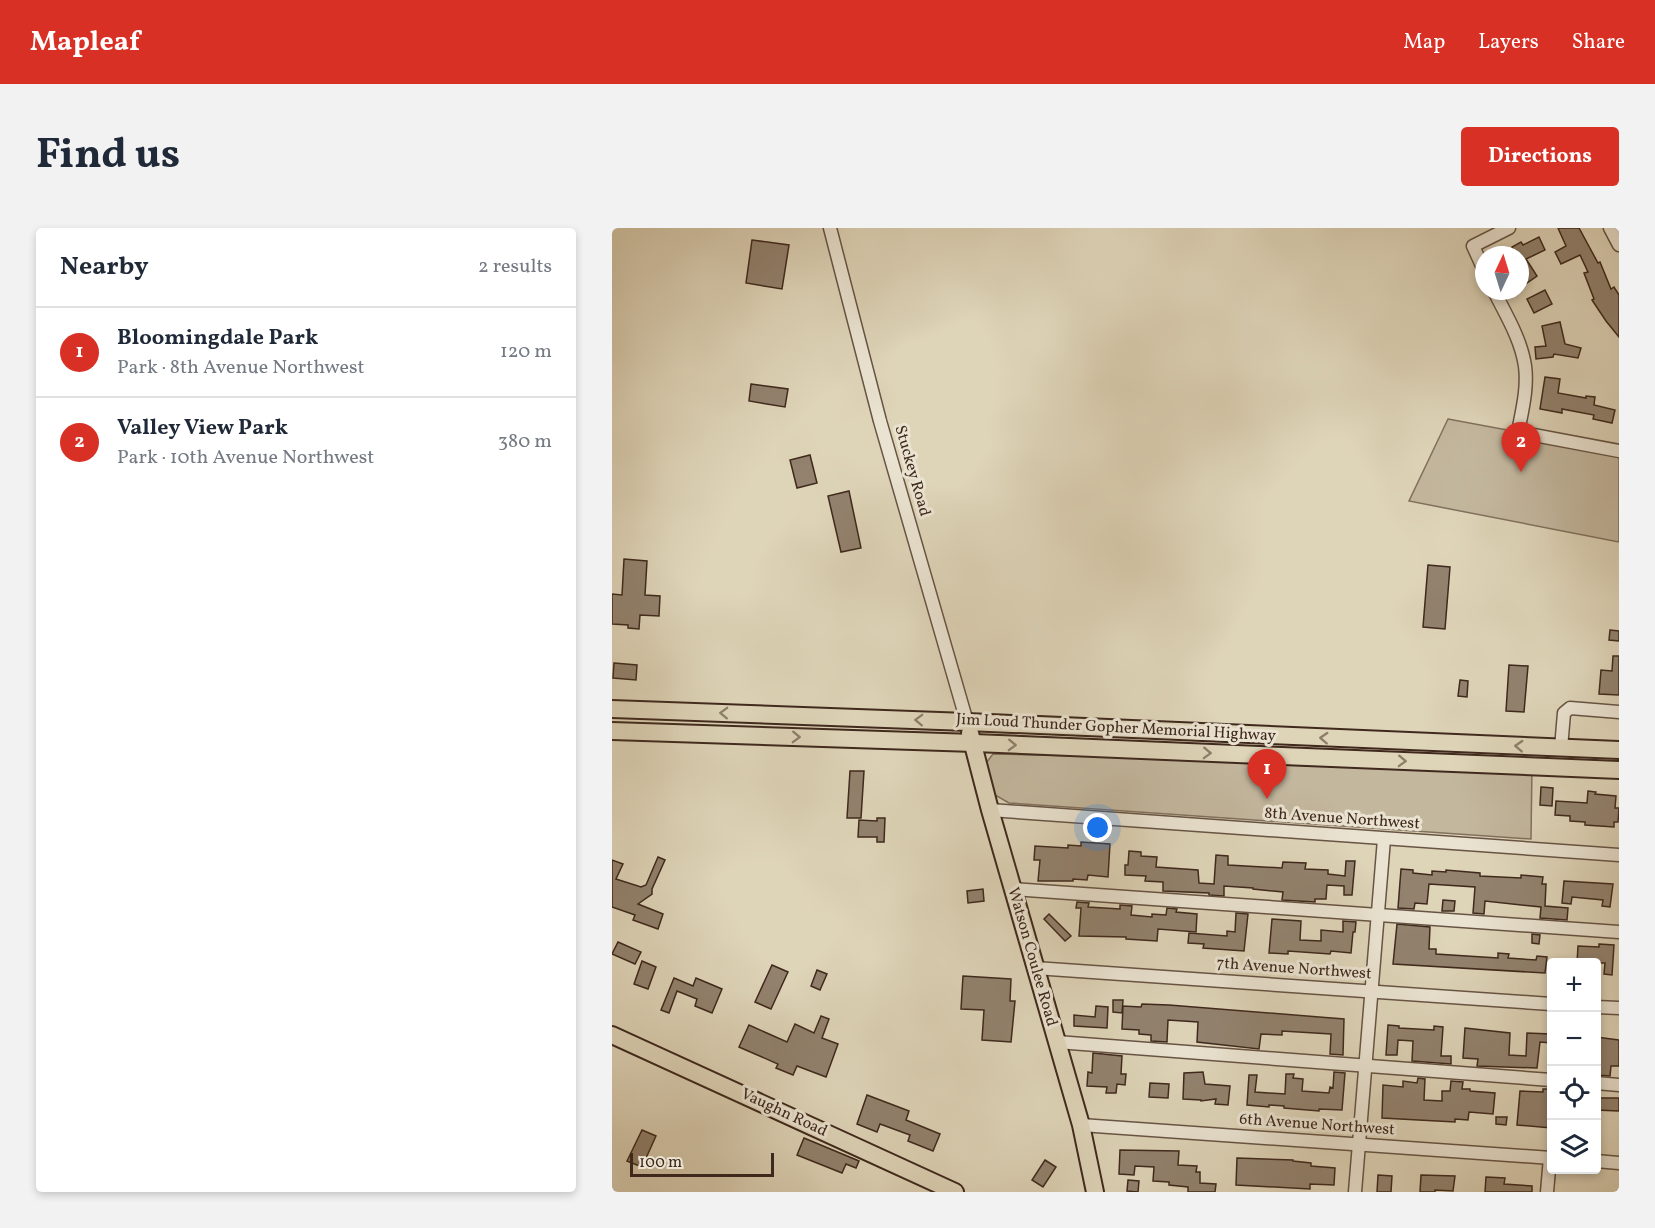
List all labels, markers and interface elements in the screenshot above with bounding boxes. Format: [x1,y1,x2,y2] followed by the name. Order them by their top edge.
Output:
[30,23,140,62] text: Mapleaf
[1403,28,1445,57] text: Map
[1478,28,1539,57] text: Layers
[1572,28,1625,57] text: Share
[36,127,180,186] text: Find us
[1461,127,1619,186] button: Directions
[1475,246,1529,300] north arrow
[60,249,149,285] text: Nearby
[478,253,552,281] text: 2 results
[117,323,318,354] text: Bloomingdale Park
[75,338,84,366] text: 1
[500,338,552,366] text: 120 m
[117,354,365,382] text: Park · 8th Avenue Northwest
[117,413,288,444] text: Valley View Park
[1502,422,1540,472] pin: 2
[889,423,935,519] street label: Stuckey Road
[74,428,85,456] text: 2
[498,428,552,456] text: 380 m
[117,444,374,472] text: Park · 10th Avenue Northwest
[720,706,729,719] one-way arrow
[955,709,1277,747] street label: Jim Loud Thunder Gopher Memorial Highway
[915,714,924,726] one-way arrow
[792,731,801,743] one-way arrow
[1319,731,1328,744] one-way arrow
[1008,738,1017,751] one-way arrow
[1514,740,1523,753] one-way arrow
[1203,746,1212,759] one-way arrow
[1248,750,1286,799] pin: 1
[1397,754,1406,767] one-way arrow
[1263,803,1421,835] street label: 8th Avenue Northwest
[1083,813,1112,842] your location
[1002,885,1062,1029] street label: Watson Coulee Road
[1216,953,1373,985] street label: 7th Avenue Northwest
[1547,958,1601,1174] map controls
[1547,958,1601,1012] button: +
[1547,1012,1601,1066] button: −
[1547,1066,1601,1120] button: locate
[737,1083,831,1143] street label: Vaughn Road
[1238,1109,1396,1141] street label: 6th Avenue Northwest
[1547,1120,1601,1174] button: layers
[630,1150,774,1178] scale bar
[639,1152,682,1174] text: 100 m

